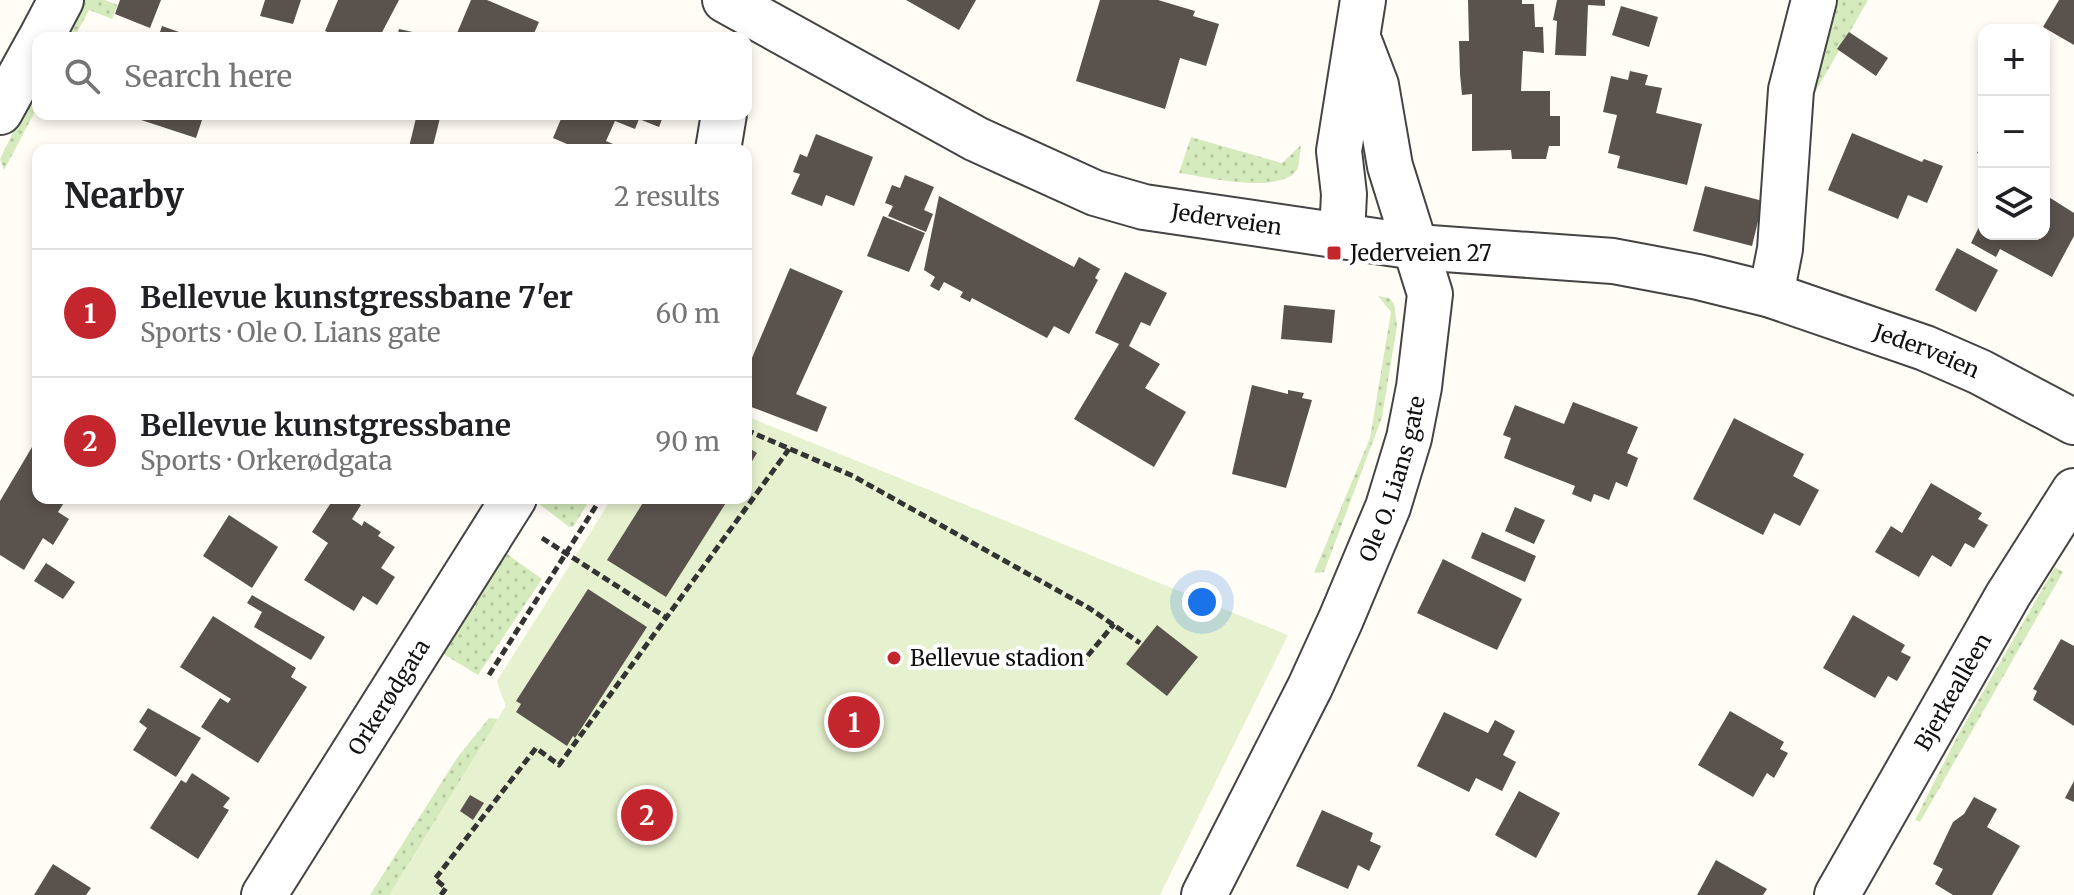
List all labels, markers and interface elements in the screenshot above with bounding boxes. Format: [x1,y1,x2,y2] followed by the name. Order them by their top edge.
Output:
[1978,24,2050,240] map controls
[1978,24,2050,96] button: +
[32,32,752,120] search box
[60,54,104,98] icon: search
[124,57,292,95] text: Search here
[1978,96,2050,168] button: −
[1978,168,2050,240] button: layers
[64,175,184,217] text: Nearby
[614,180,720,213] text: 2 results
[1168,197,1284,241] street label: Jederveien
[1349,239,1492,267] place label: Jederveien 27
[1325,244,1343,262] marker: Jederveien 27
[140,278,573,316] text: Bellevue kunstgressbane 7'er
[84,297,96,330] text: 1
[656,297,720,330] text: 60 m
[140,316,441,349] text: Sports · Ole O. Lians gate
[1869,317,1984,384] street label: Jederveien
[1353,394,1431,566] street label: Ole O. Lians gate
[140,406,511,444] text: Bellevue kunstgressbane
[82,425,98,458] text: 2
[656,425,720,458] text: 90 m
[140,444,392,477] text: Sports · Orkerødgata
[1182,582,1222,622] your location
[1908,628,1998,755] street label: Bjerkeallèen
[342,634,436,760] street label: Orkerødgata
[910,644,1085,672] place label: Bellevue stadion
[885,649,903,667] marker: Bellevue stadion
[828,692,880,752] pin: 1
[621,785,673,845] pin: 2

